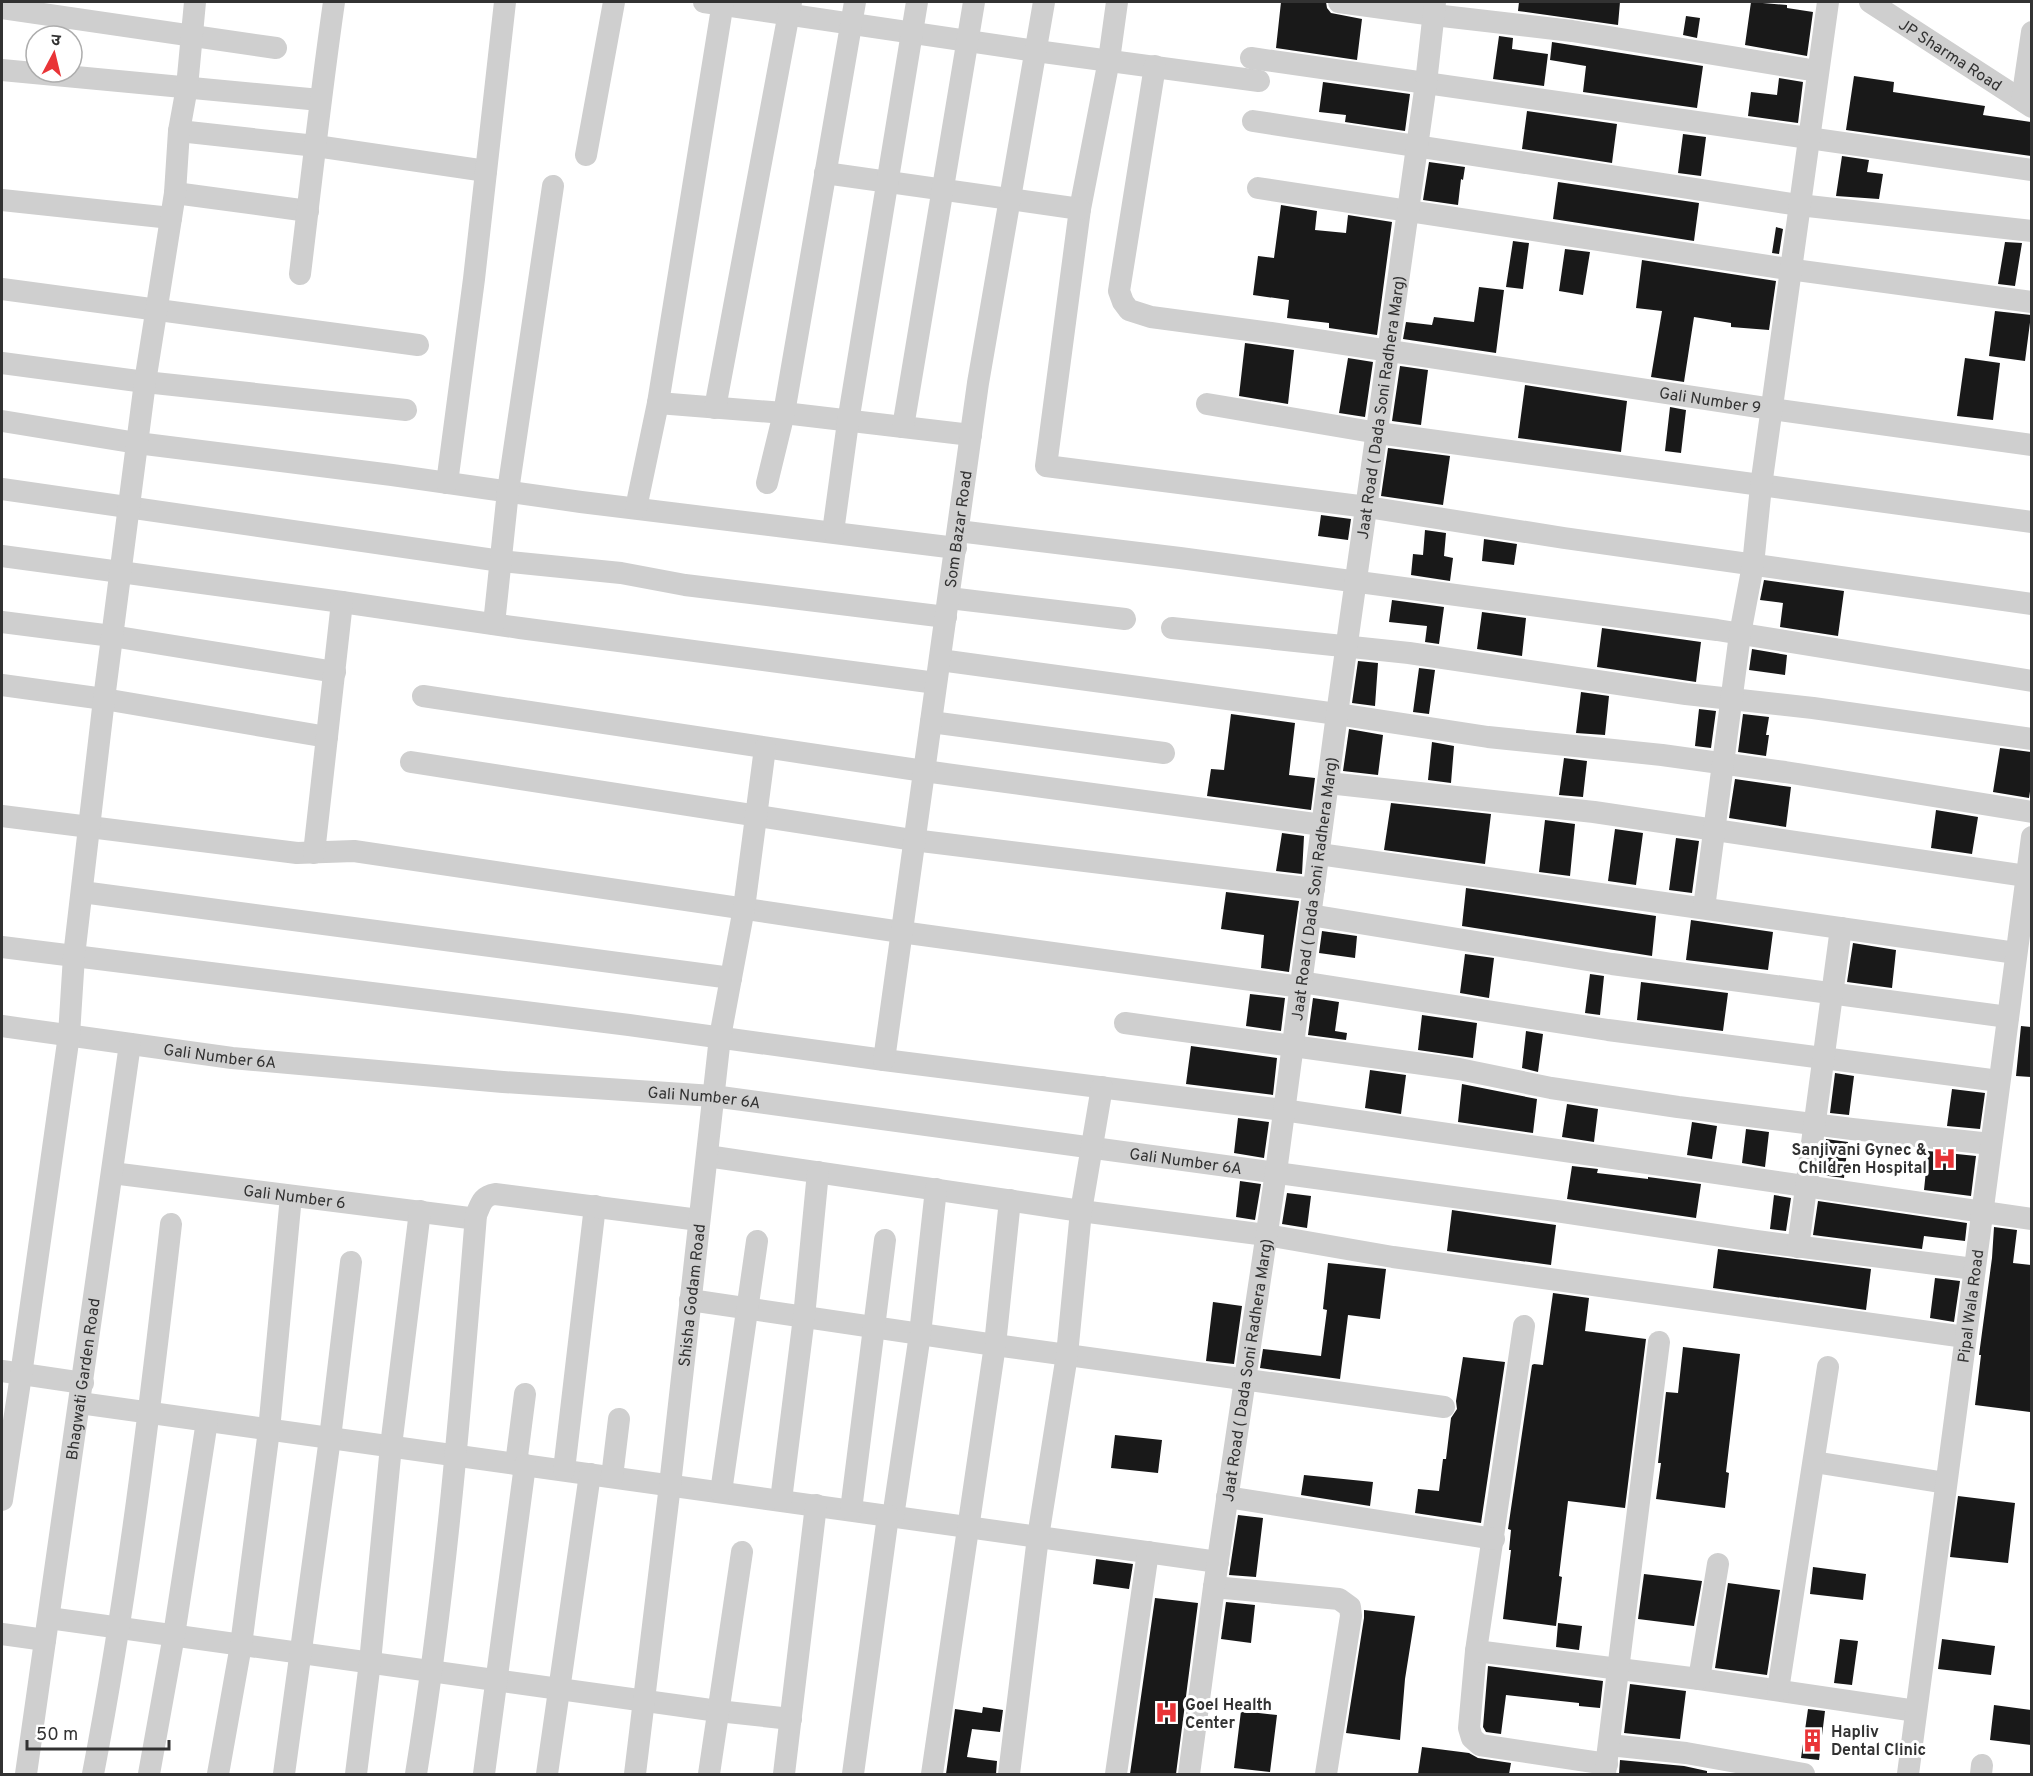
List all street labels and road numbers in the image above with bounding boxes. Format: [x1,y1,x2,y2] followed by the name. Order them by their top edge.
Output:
[1894,15,2005,97] street label: JP Sharma Road
[1354,275,1411,541] street label: Jaat Road ( Dada Soni Radhera Marg)
[1657,384,1762,419] street label: Gali Number 9
[942,469,978,589] street label: Som Bazar Road
[1288,756,1343,1022] street label: Jaat Road ( Dada Soni Radhera Marg)
[162,1041,277,1074] street label: Gali Number 6A
[647,1084,762,1114] street label: Gali Number 6A
[1128,1145,1243,1180] street label: Gali Number 6A
[242,1182,347,1214] street label: Gali Number 6
[675,1223,711,1368] street label: Shisha Godam Road
[1219,1237,1278,1503] street label: Jaat Road ( Dada Soni Radhera Marg)
[1954,1248,1989,1364] street label: Pipal Wala Road
[63,1297,106,1462] street label: Bhagwati Garden Road

